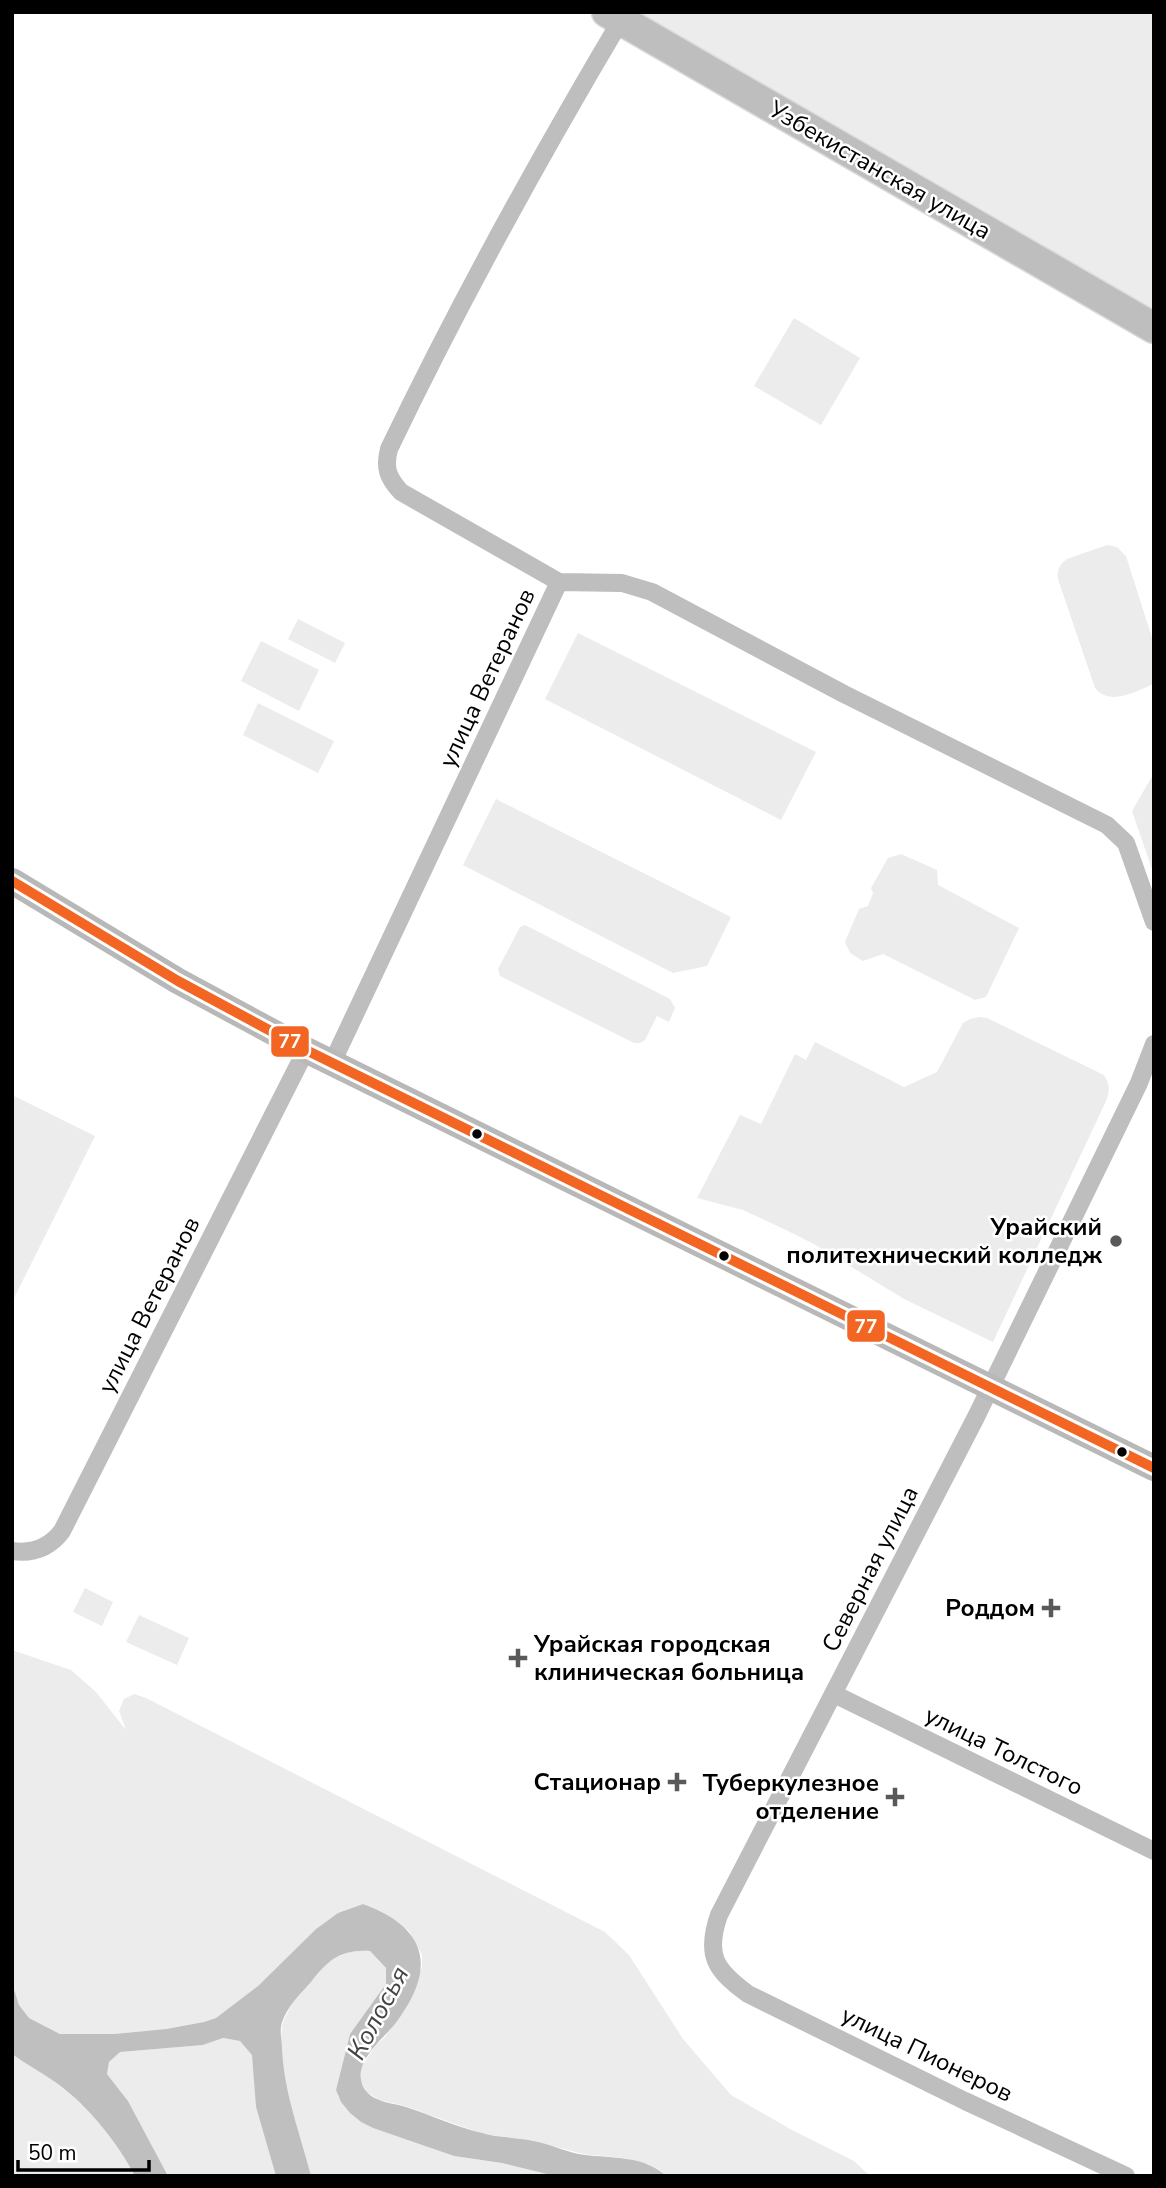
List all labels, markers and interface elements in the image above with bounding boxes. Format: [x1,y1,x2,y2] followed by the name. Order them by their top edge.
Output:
[762,93,997,247] street label: Узбекистанская улица
[432,583,542,773] street label: улица Ветеранов
[270,1025,310,1058] line badge: 77
[279,1029,301,1055] text: 77
[470,1127,484,1141] unlabelled marker
[91,1211,207,1399] street label: улица Ветеранов
[786,1211,1102,1271] place label: Урайский политехнический колледж
[1108,1233,1124,1249] marker: Урайский политехнический колледж
[717,1249,731,1263] unlabelled marker
[846,1309,886,1343] line badge: 77
[855,1314,877,1340] text: 77
[1115,1445,1129,1459] unlabelled marker
[814,1480,926,1658] street label: Северная улица
[945,1592,1035,1624] place label: Роддом
[1041,1598,1061,1618] marker: Роддом
[533,1628,804,1688] place label: Урайская городская клиническая больница
[508,1648,528,1668] marker: Урайская городская клиническая больница
[920,1699,1088,1803] street label: улица Толстого
[533,1766,661,1798] place label: Стационар
[703,1767,879,1827] place label: Туберкулезное отделение
[667,1772,687,1792] marker: Стационар
[885,1787,905,1807] marker: Туберкулезное отделение
[339,1960,417,2066] water label: Колосья
[836,1999,1018,2109] street label: улица Пионеров
[18,2128,149,2172] scale bar
[28,2139,77,2167] text: 50 m

